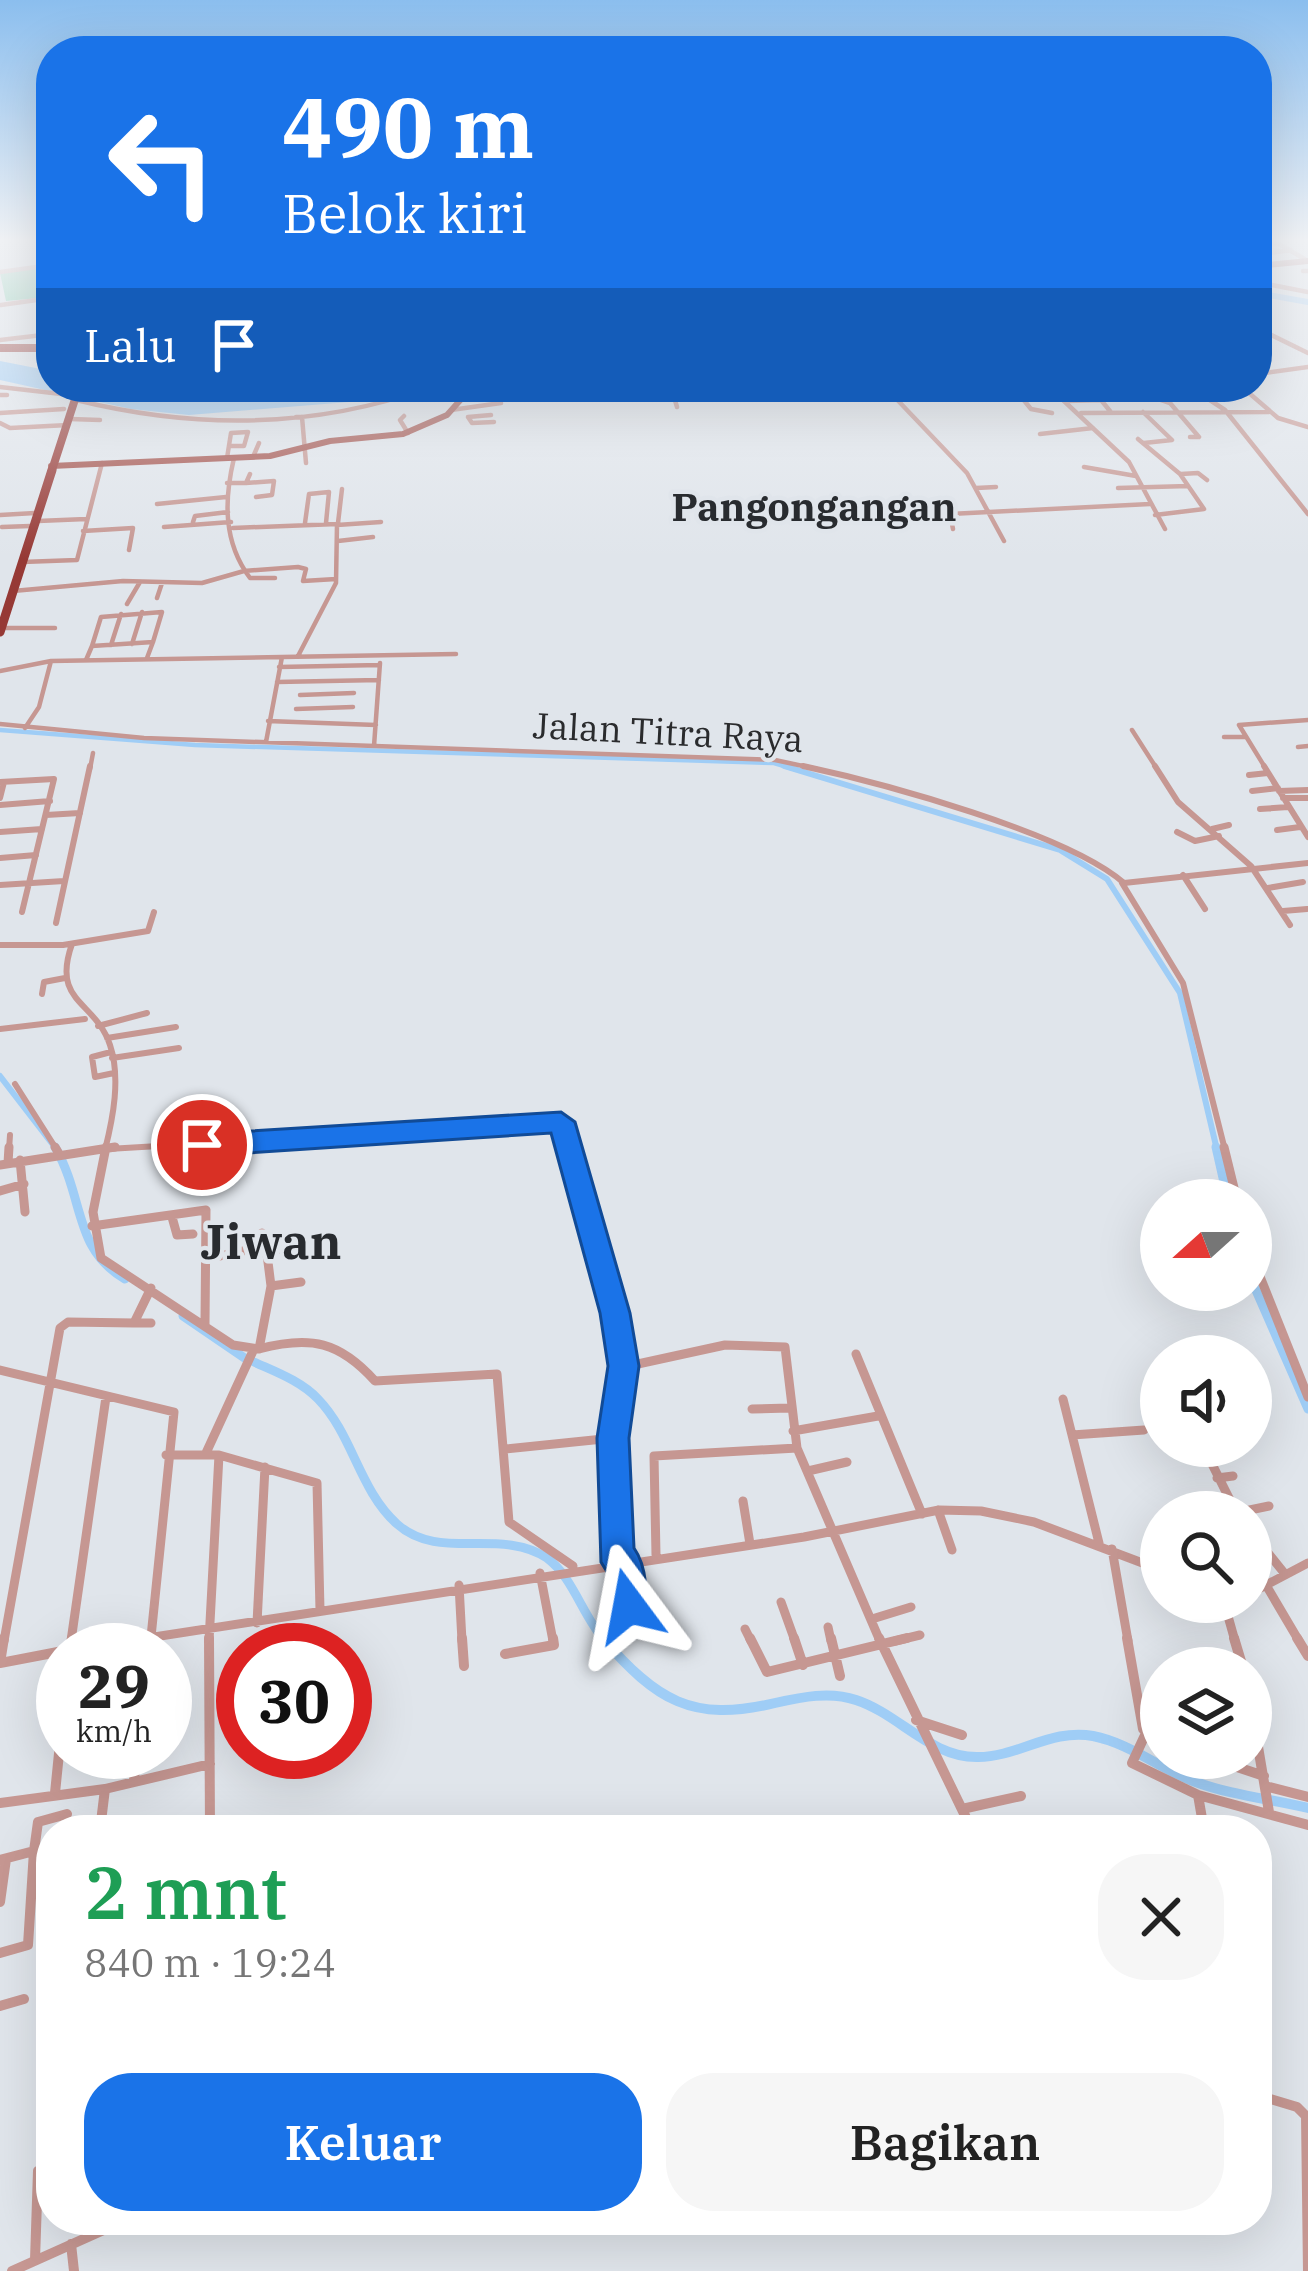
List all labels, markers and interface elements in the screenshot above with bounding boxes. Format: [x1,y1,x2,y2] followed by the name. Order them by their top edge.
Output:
[282,72,534,181] text: 490 m
[84,84,240,240] icon: left
[282,178,527,248] text: Belok kiri
[201,312,267,378] icon: arrive
[84,316,177,374] text: Lalu
[671,481,957,532] district label: Pangongangan
[531,701,805,762] street label: Jalan Titra Raya
[151,1094,253,1196] pin
[169,1112,235,1178] icon: arrive
[1140,1179,1272,1311] north arrow
[1140,1179,1272,1779] map controls
[201,1210,341,1272] district label: Jiwan
[1140,1335,1272,1467] button: sound
[1140,1491,1272,1623] button: search
[566,1543,692,1669] position arrow
[216,1623,372,1779] speed limit sign: 30
[78,1646,150,1725] text: 29
[1140,1647,1272,1779] button: layers
[76,1711,152,1750] text: km/h
[84,1845,287,1939] text: 2 mnt
[1098,1854,1224,1980] button: close
[84,1937,336,1988] text: 840 m · 19:24
[84,2073,642,2211] button: Keluar
[666,2073,1224,2211] button: Bagikan

